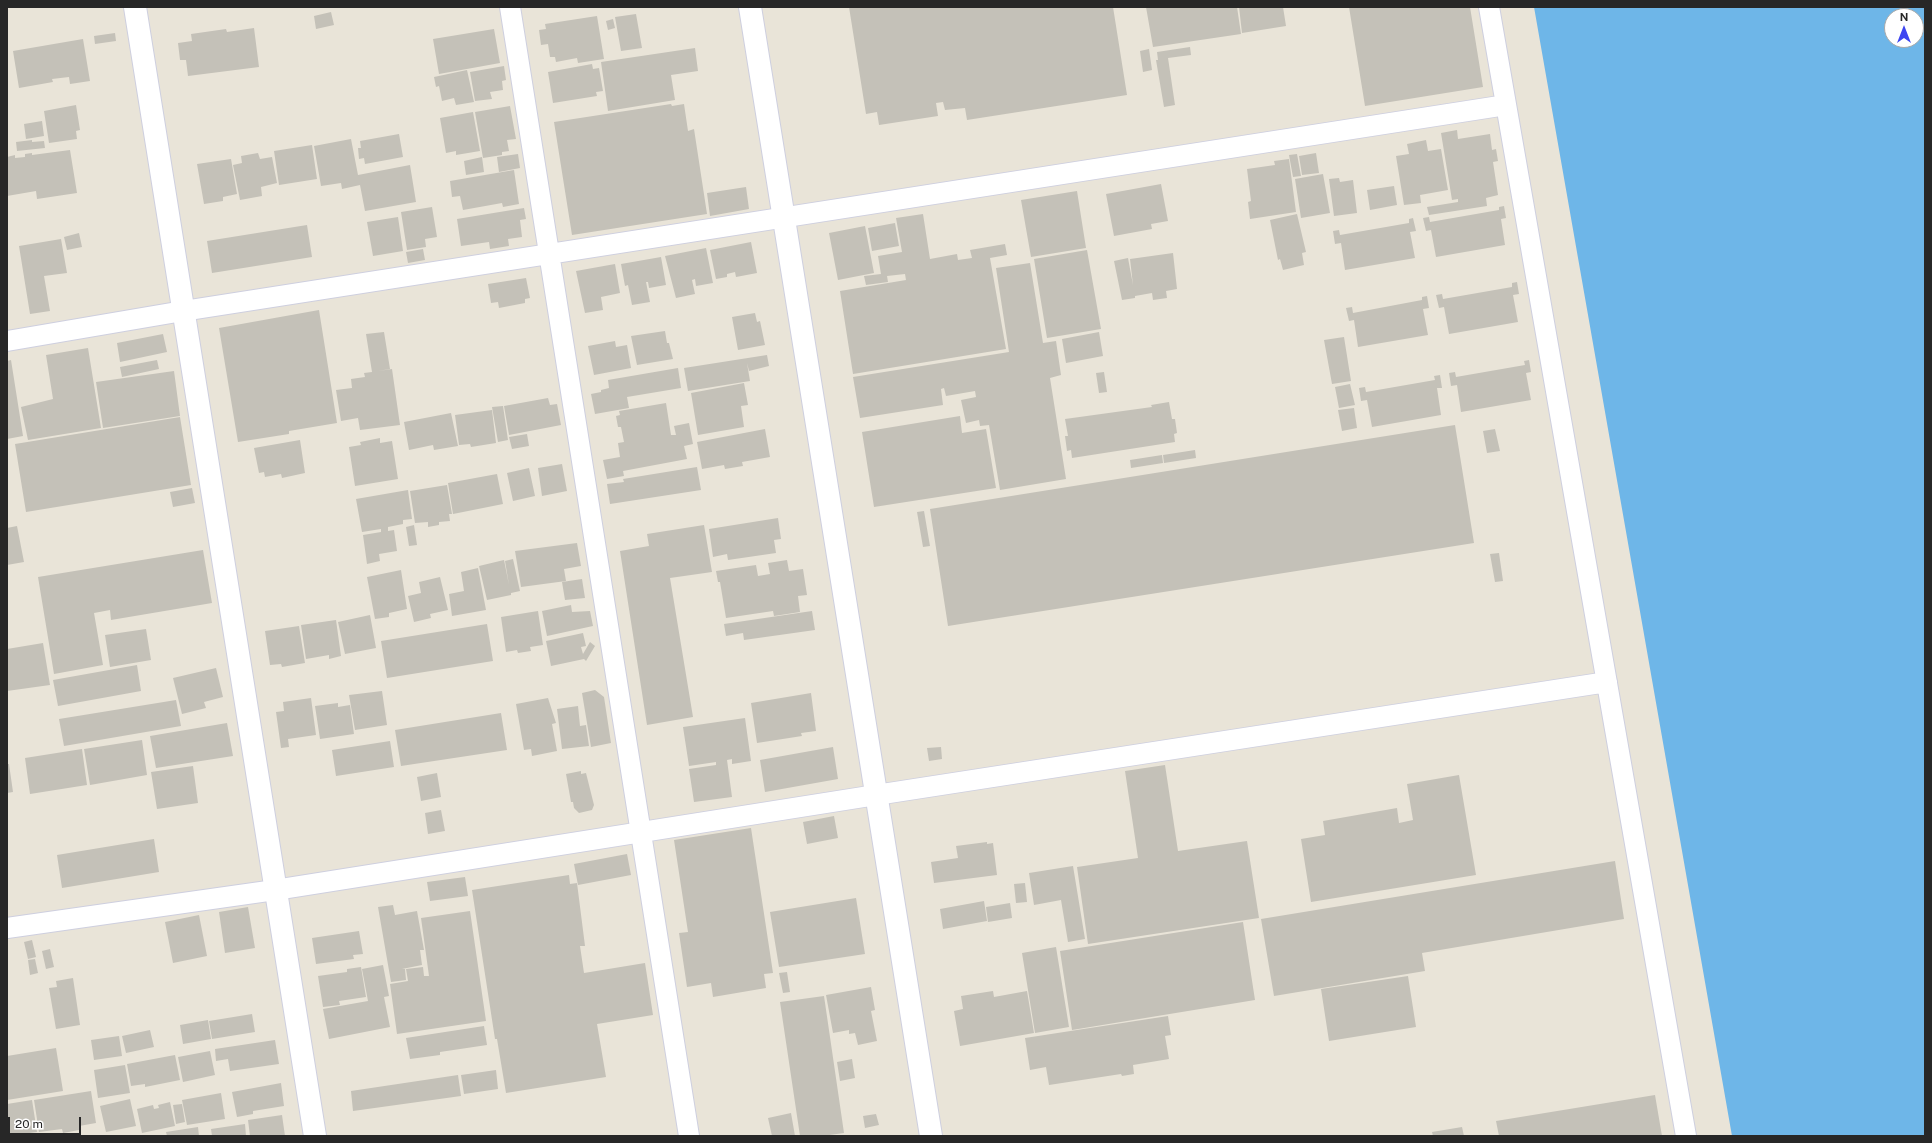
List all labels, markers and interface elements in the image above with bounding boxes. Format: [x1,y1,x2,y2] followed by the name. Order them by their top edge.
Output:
[1884,8,1924,48] north arrow
[1900,11,1908,23] text: N
[10,1109,83,1135] scale bar
[15,1117,43,1131] text: 20 m

